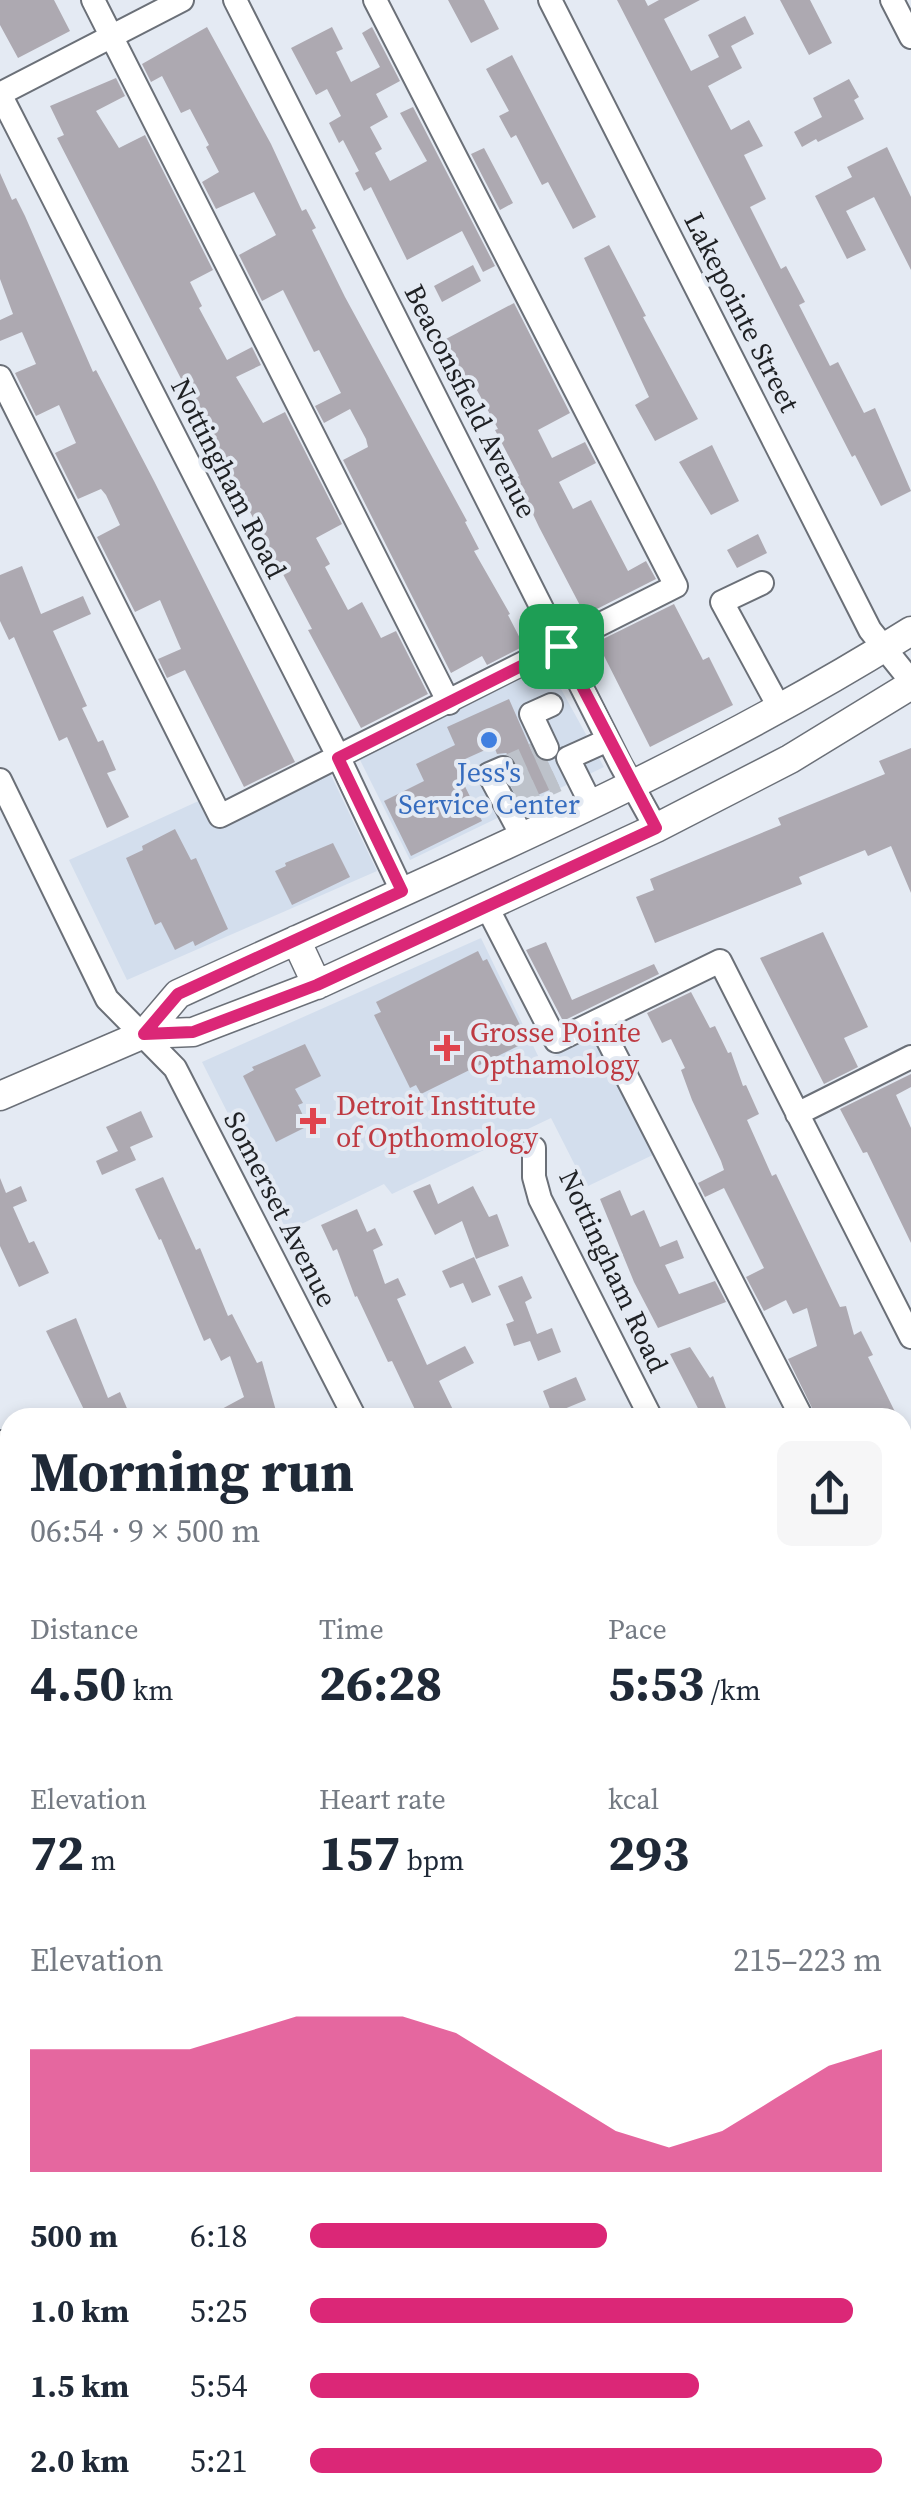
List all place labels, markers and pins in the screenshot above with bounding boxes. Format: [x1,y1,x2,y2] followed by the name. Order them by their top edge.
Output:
[519,604,604,689] pin
[478,729,500,751] marker: Jess's Service Center
[398,753,580,823] place label: Jess's Service Center
[470,1013,641,1083] place label: Grosse Pointe Opthamology
[434,1035,460,1061] marker: Grosse Pointe Opthamology
[336,1086,539,1156] place label: Detroit Institute of Opthomology
[300,1108,326,1134] marker: Detroit Institute of Opthomology

